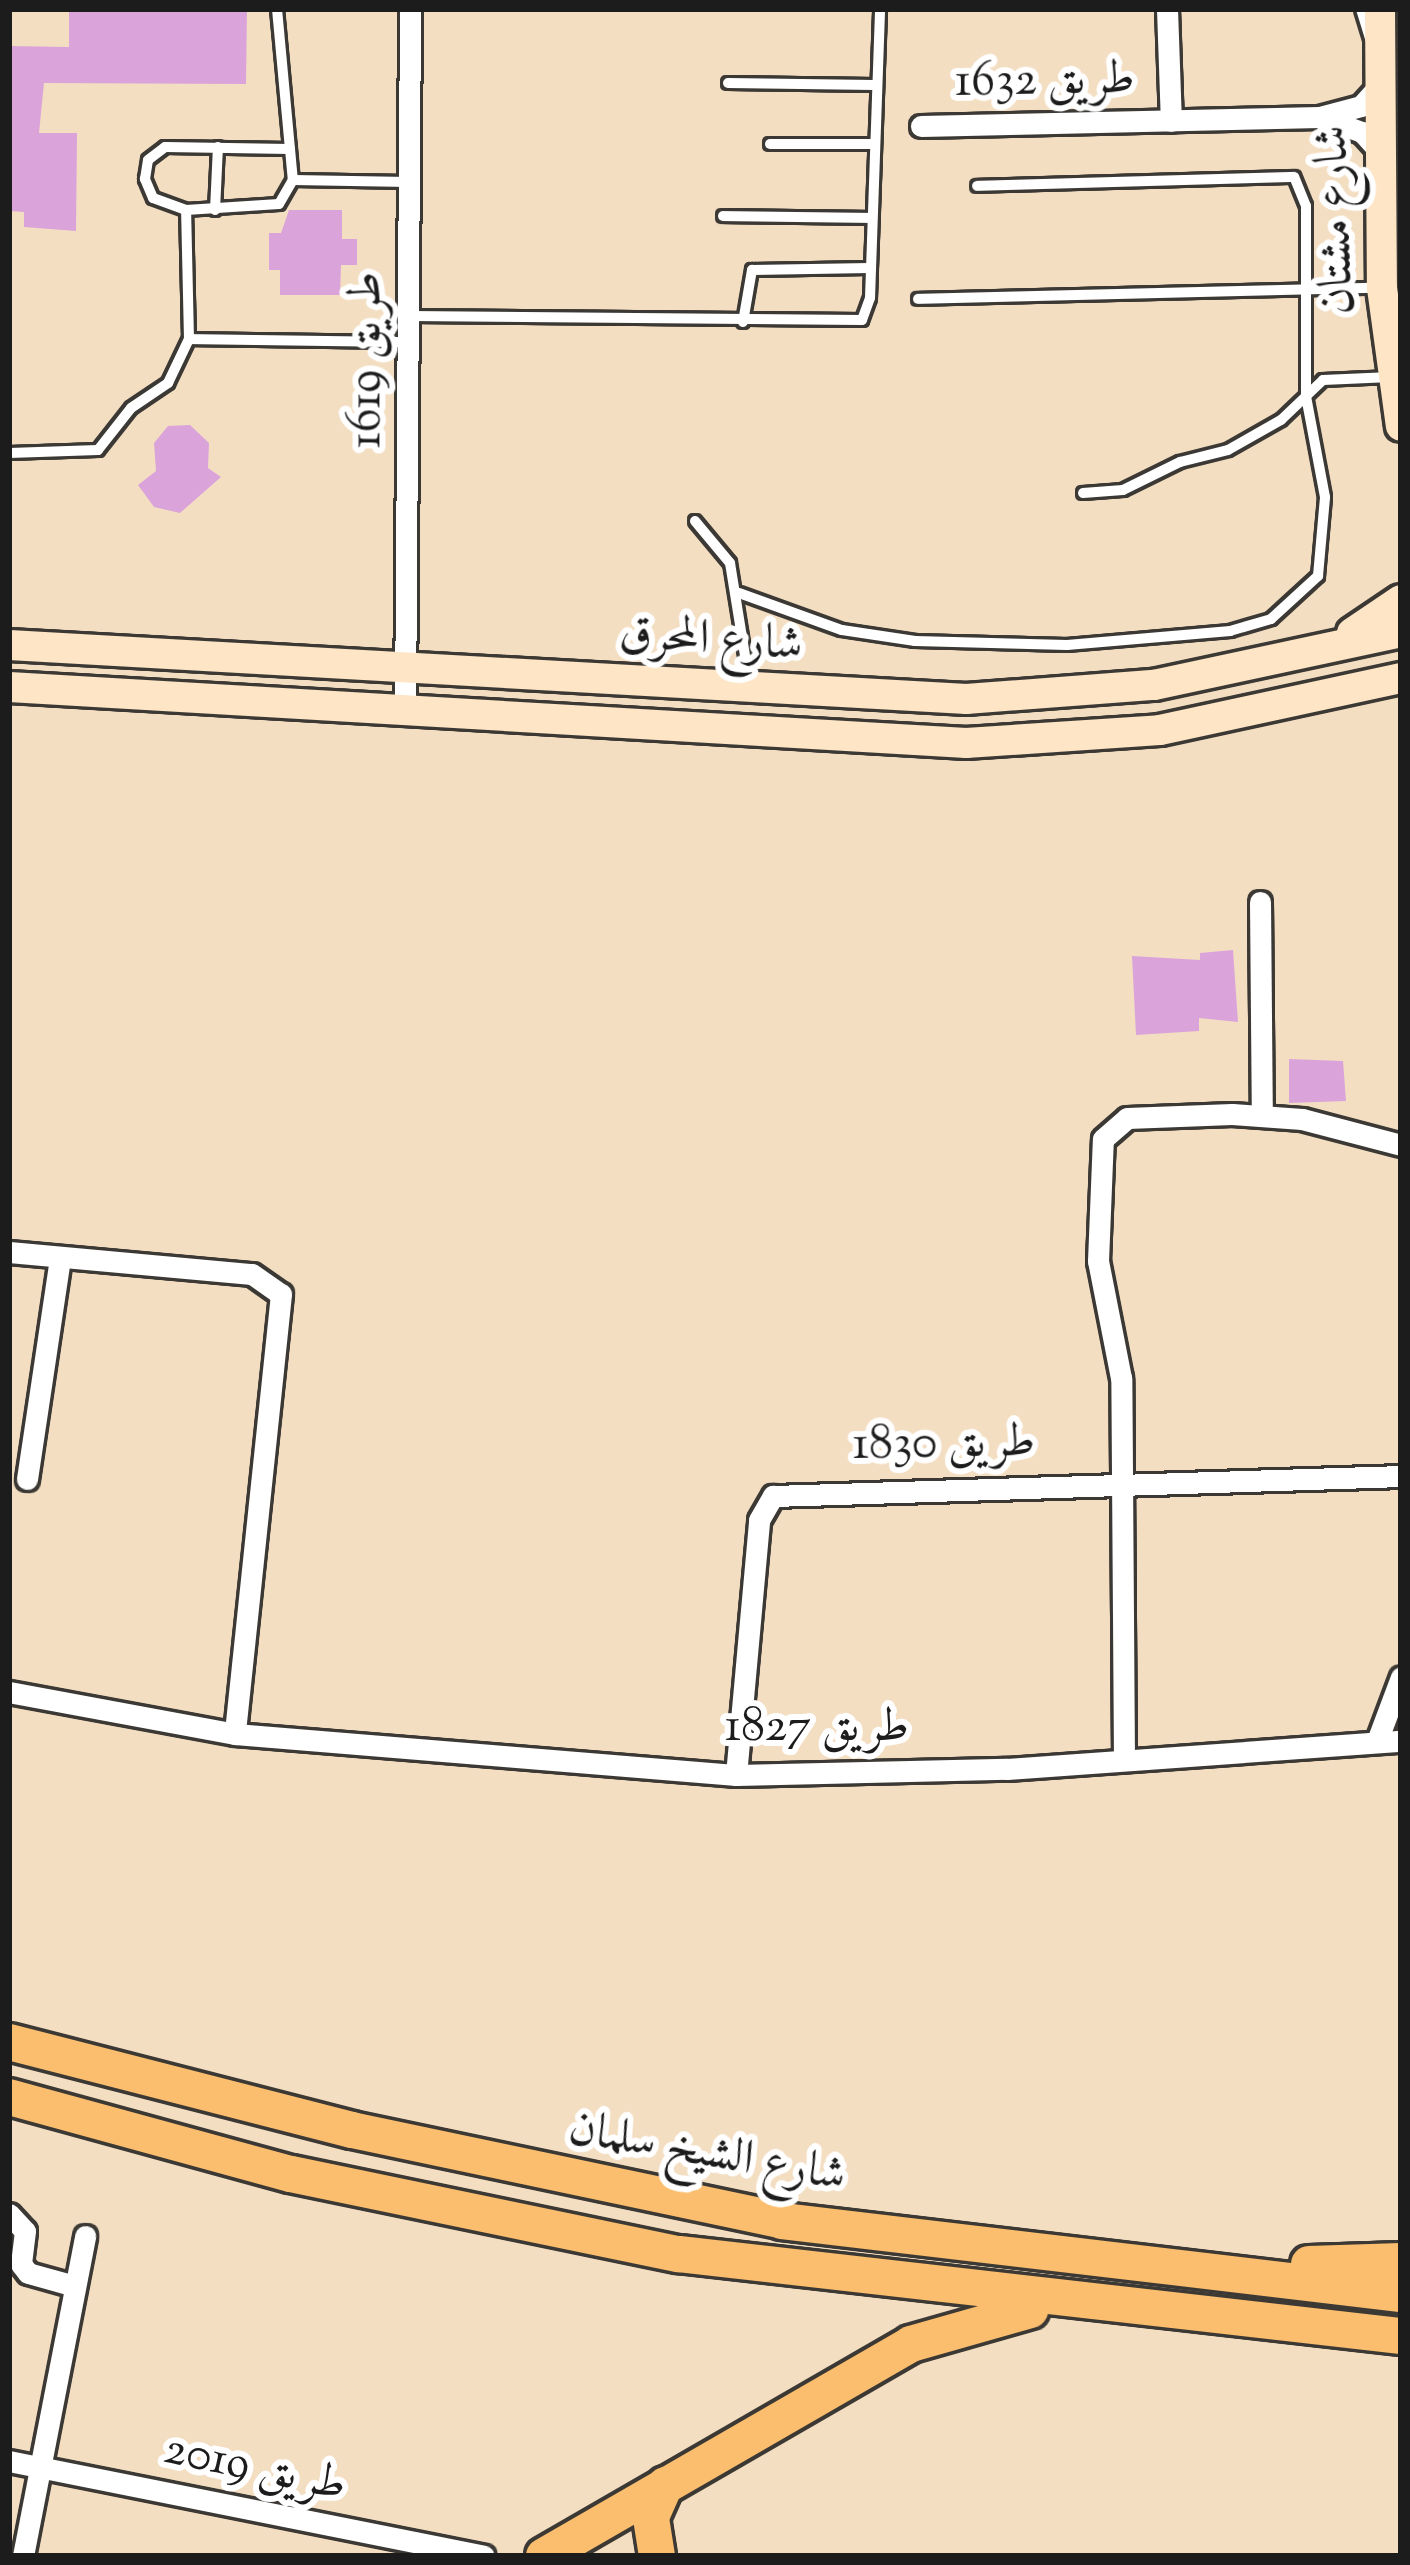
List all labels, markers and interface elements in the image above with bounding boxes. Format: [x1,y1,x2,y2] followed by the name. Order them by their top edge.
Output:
[954,52,1136,112] street label: طريق 1632
[1305,124,1369,316] street label: شارع مشتان
[339,272,397,448] street label: طريق 1619
[617,606,805,676] street label: شارع المحرق
[852,1415,1036,1475] street label: طريق 1830
[725,1700,909,1758] street label: طريق 1827
[564,2101,850,2207] street label: شارع الشيخ سلمان
[159,2422,351,2516] street label: طريق 2019

